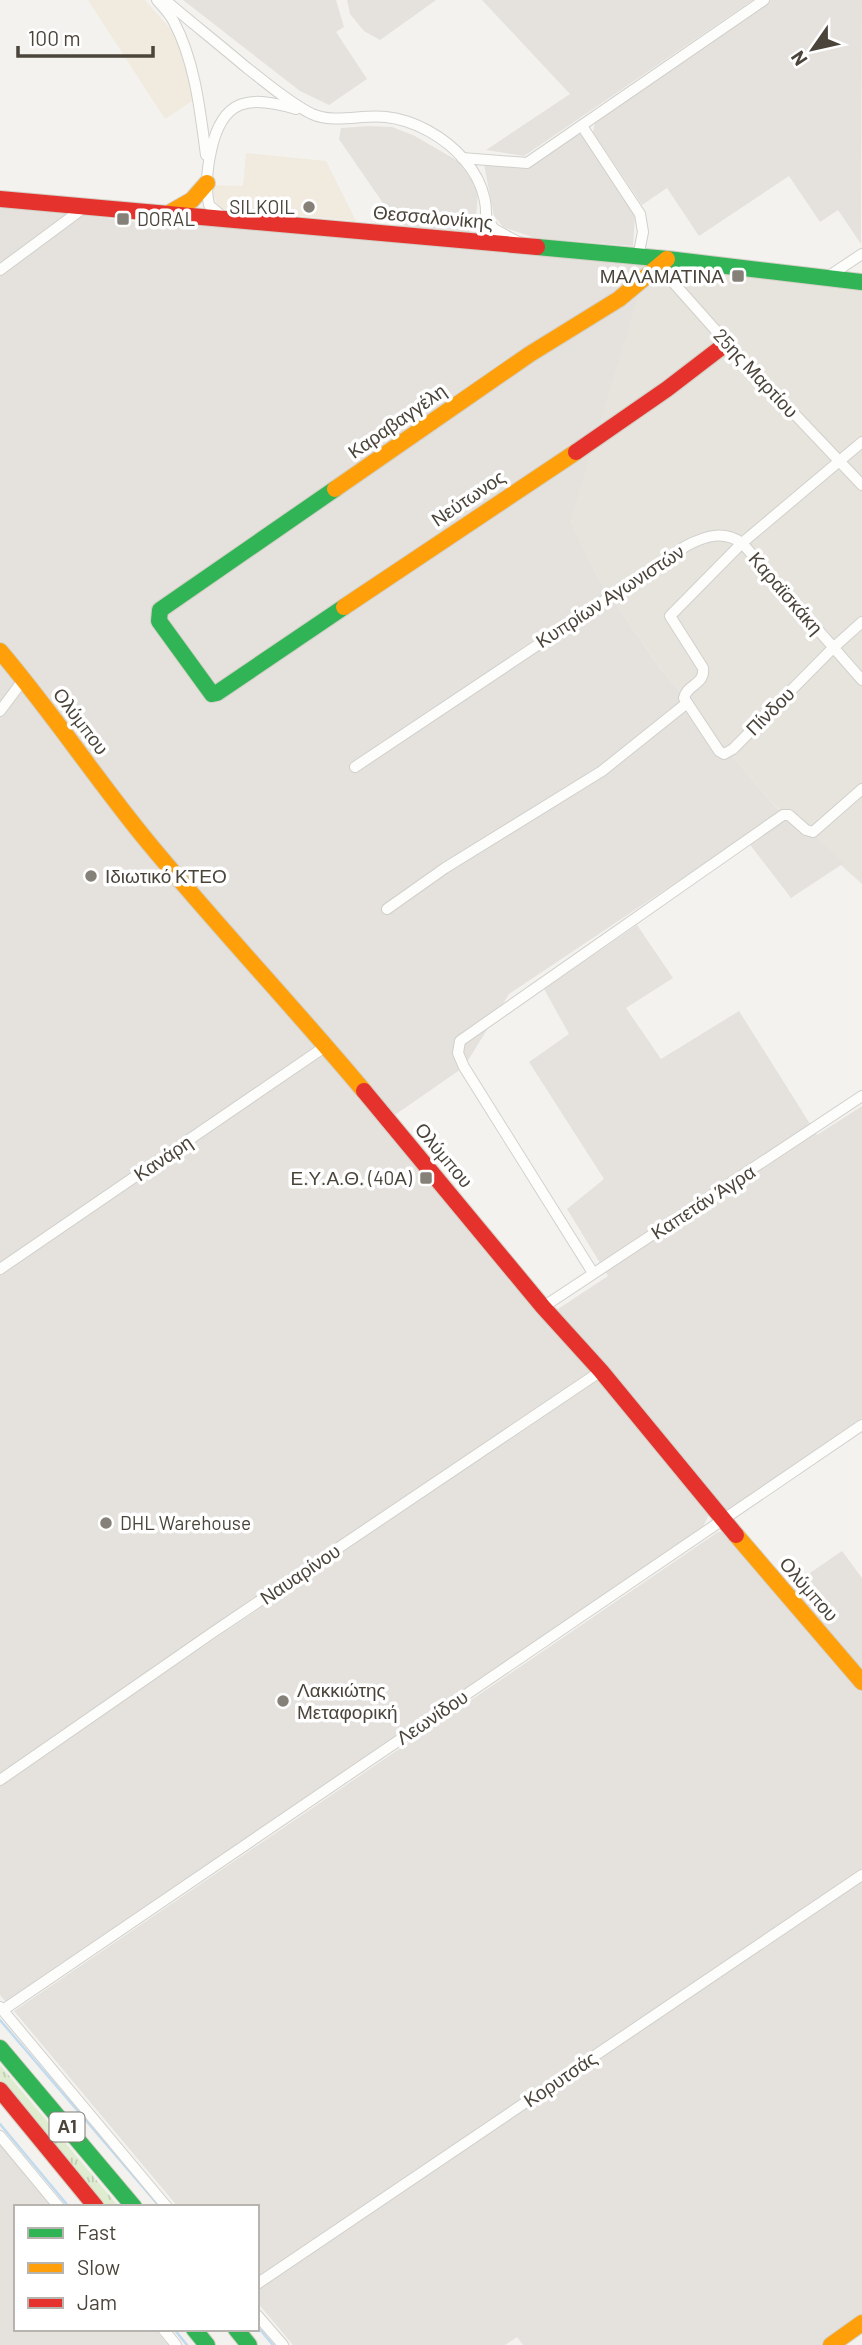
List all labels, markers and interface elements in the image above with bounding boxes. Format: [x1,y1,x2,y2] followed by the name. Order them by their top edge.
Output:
[18,14,152,58] scale bar
[778,14,848,84] north arrow
[28,25,81,50] text: 100 m
[785,47,812,70] text: N
[229,195,295,218] place label: SILKOIL
[301,199,317,215] marker: SILKOIL
[372,200,494,233] street label: Θεσσαλονίκης
[137,207,195,230] place label: DORAL
[115,211,131,227] marker: DORAL
[600,264,724,287] place label: ΜΑΛΑΜΑΤΙΝΑ
[730,268,746,284] marker: ΜΑΛΑΜΑΤΙΝΑ
[709,323,803,422] street label: 25ης Μαρτίου
[343,378,450,463] street label: Καραβαγγέλη
[427,465,509,531] street label: Νεύτωνος
[531,539,688,652] street label: Κυπρίων Αγωνιστών
[744,547,828,639] street label: Καραϊσκάκη
[741,682,799,740] street label: Πίνδου
[49,683,114,759] street label: Ολύμπου
[105,864,227,887] place label: Ιδιωτικό ΚΤΕΟ
[83,868,99,884] marker: Ιδιωτικό ΚΤΕΟ
[411,1117,478,1192] street label: Ολύμπου
[129,1130,196,1185] street label: Κανάρη
[646,1159,759,1244] street label: Καπετάν Άγρα
[290,1166,413,1189] place label: Ε.Υ.Α.Θ. (40Α)
[418,1170,434,1186] marker: Ε.Υ.Α.Θ. (40Α)
[120,1511,251,1534] place label: DHL Warehouse
[98,1515,114,1531] marker: DHL Warehouse
[255,1538,344,1609] street label: Ναυαρίνου
[775,1552,844,1626] street label: Ολύμπου
[297,1678,398,1723] place label: Λακκιώτης Μεταφορική
[392,1684,472,1749] street label: Λεωνίδου
[275,1693,291,1709] marker: Λακκιώτης Μεταφορική
[519,2046,601,2111] street label: Κορυτσάς
[50,2112,84,2141] road number: Α1
[14,2205,259,2331] legend
[77,2219,117,2244] text: Fast
[77,2254,120,2279] text: Slow
[77,2289,117,2314] text: Jam

